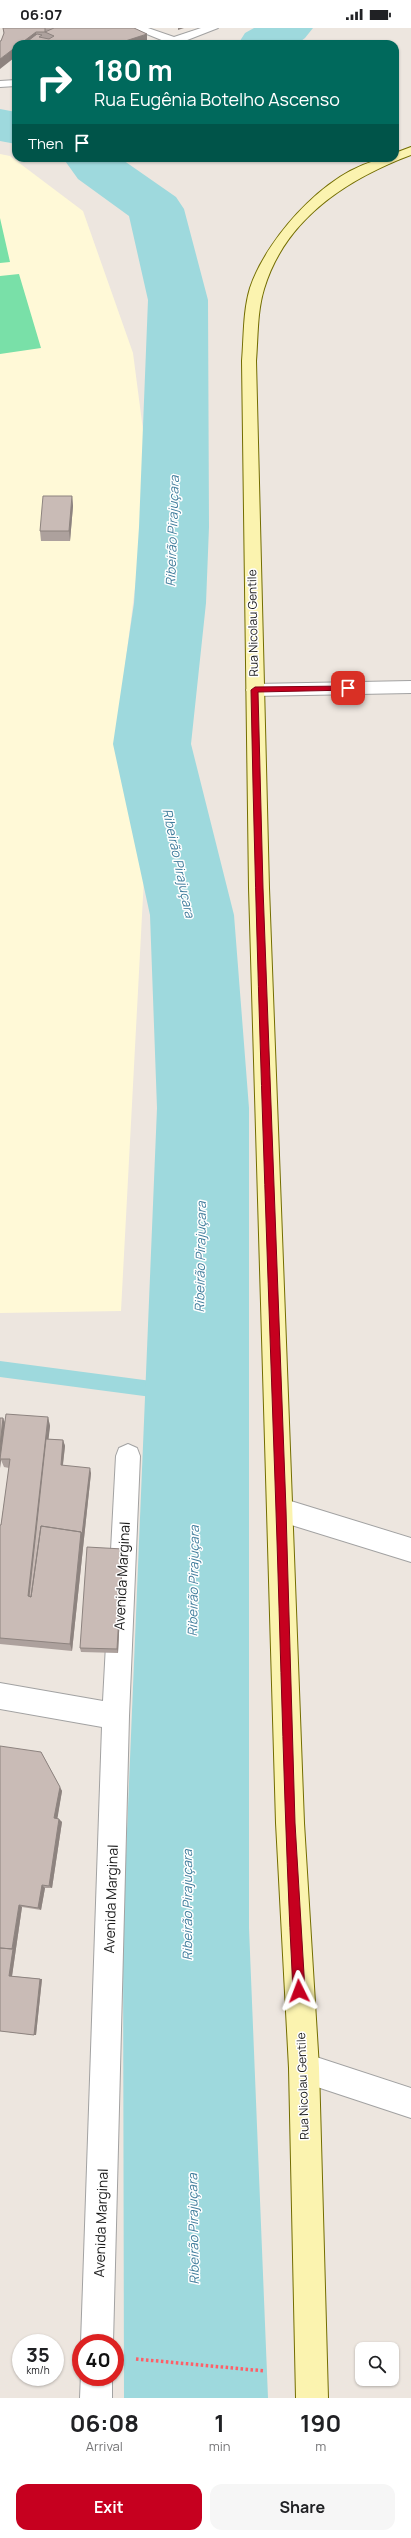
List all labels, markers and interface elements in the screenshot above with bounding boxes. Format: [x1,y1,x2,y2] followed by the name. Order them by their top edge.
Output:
[20,4,62,25] text: 06:07
[94,51,173,89] text: 180 m
[28,56,80,108] icon: right
[94,87,340,111] text: Rua Eugênia Botelho Ascenso
[71,132,93,154] icon: arrive
[28,133,63,154] text: Then
[161,474,183,587] water label: Ribeirão Pirajuçara
[243,569,262,677] street label: Rua Nicolau Gentile
[331,671,365,705] pin
[337,677,359,699] icon: arrive
[159,807,200,920] water label: Ribeirão Pirajuçara
[190,1201,210,1313] water label: Ribeirão Pirajuçara
[109,1521,134,1631] street label: Avenida Marginal
[183,1525,203,1637] water label: Ribeirão Pirajuçara
[99,1844,122,1954] street label: Avenida Marginal
[178,1849,196,1961] water label: Ribeirão Pirajuçara
[278,1970,320,2012] position arrow
[292,2032,313,2140] street label: Rua Nicolau Gentile
[89,2168,112,2278] street label: Avenida Marginal
[183,2173,203,2285] water label: Ribeirão Pirajuçara
[72,2334,124,2386] speed limit sign: 40
[26,2341,50,2368] text: 35
[355,2342,399,2386] map controls
[355,2342,399,2386] button: search
[26,2363,50,2377] text: km/h
[70,2406,139,2439] text: 06:08
[214,2406,225,2439] text: 1
[300,2406,341,2439] text: 190
[86,2437,123,2455] text: Arrival
[209,2437,230,2455] text: min
[315,2437,326,2455] text: m
[16,2484,202,2530] button: Exit
[210,2484,395,2530] button: Share

